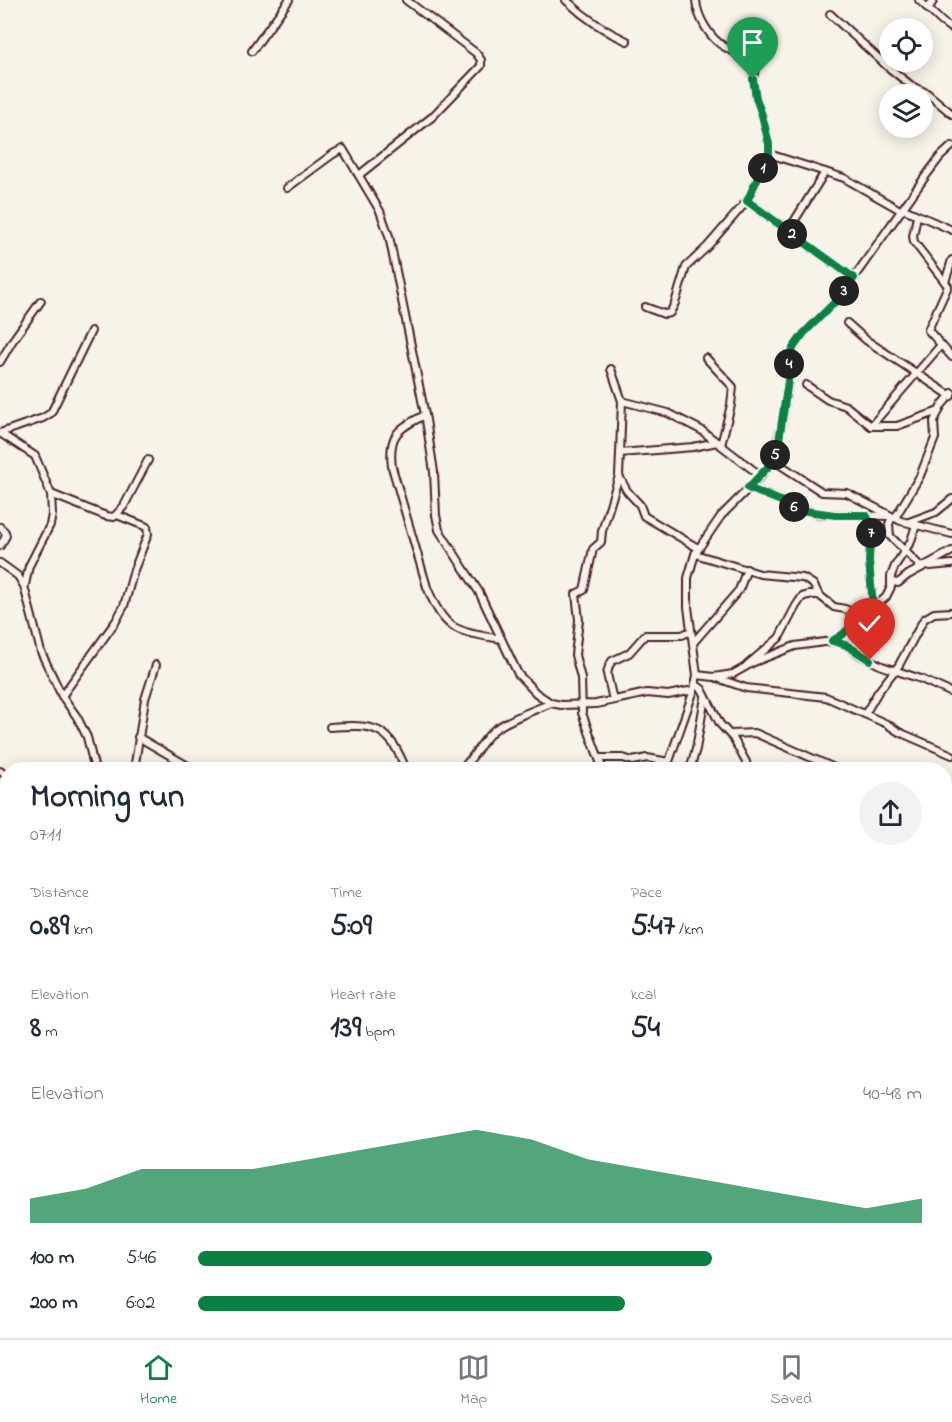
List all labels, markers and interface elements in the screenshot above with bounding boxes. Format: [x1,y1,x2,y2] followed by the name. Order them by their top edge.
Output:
[727,17,778,79] pin
[879,18,933,138] map controls
[879,18,933,72] button: locate
[736,26,769,59] icon: arrive
[879,84,933,138] button: layers
[748,153,778,183] pin: 1
[760,156,766,180] text: 1
[777,219,807,249] pin: 2
[788,222,796,246] text: 2
[829,276,859,306] pin: 3
[841,279,847,303] text: 3
[774,349,804,379] pin: 4
[786,352,792,376] text: 4
[760,440,790,470] pin: 5
[770,443,780,467] text: 5
[779,492,809,522] pin: 6
[790,495,798,519] text: 6
[856,518,886,548] pin: 7
[868,521,874,545] text: 7
[844,598,895,660] pin
[853,607,886,640] icon: check
[30,774,184,822] text: Morning run
[859,782,922,845] button: share
[30,821,61,850] text: 07:11
[30,881,89,905] text: Distance
[330,881,362,905] text: Time
[631,881,662,905] text: Pace
[30,905,69,949] text: 0.89
[330,905,372,949] text: 5:09
[631,905,675,949] text: 5:47
[69,918,93,942] text: km
[675,918,703,942] text: /km
[30,983,89,1007] text: Elevation
[330,983,396,1007] text: Heart rate
[631,983,656,1007] text: kcal
[30,1007,41,1051] text: 8
[330,1007,361,1051] text: 139
[631,1007,660,1051] text: 54
[41,1020,58,1044] text: m
[361,1020,395,1044] text: bpm
[30,1080,104,1109] text: Elevation
[863,1080,922,1109] text: 40–48 m
[30,1244,74,1273] text: 100 m
[126,1244,156,1273] text: 5:46
[30,1289,78,1318] text: 200 m
[126,1289,155,1318] text: 6:02
[140,1351,177,1411] tab: Home
[457,1351,490,1411] tab: Map
[770,1351,812,1411] tab: Saved

